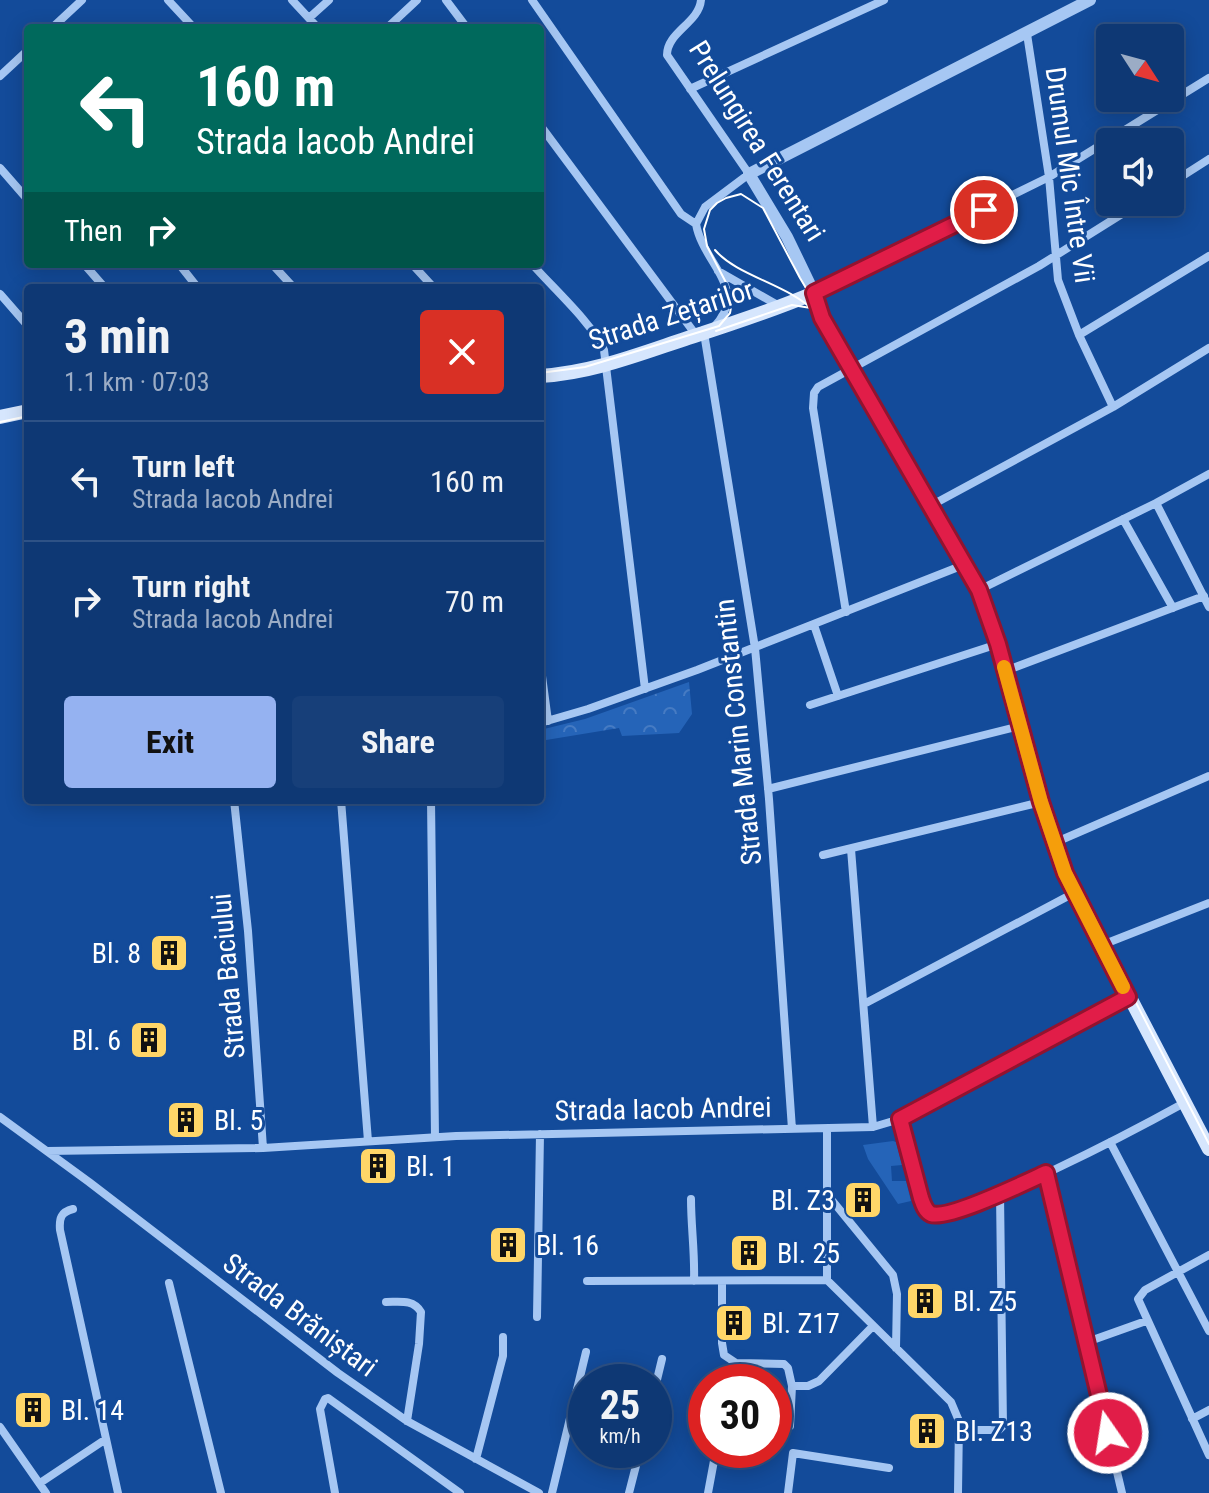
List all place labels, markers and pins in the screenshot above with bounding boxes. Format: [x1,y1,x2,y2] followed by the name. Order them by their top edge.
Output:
[950,176,1018,244] pin
[148,932,190,974] building icon: Bl. 8
[92,937,141,970] place label: Bl. 8
[128,1019,170,1061] building icon: Bl. 6
[72,1024,121,1057] place label: Bl. 6
[165,1099,207,1141] building icon: Bl. 5
[214,1104,263,1137] place label: Bl. 5
[357,1145,399,1187] building icon: Bl. 1
[406,1150,455,1183] place label: Bl. 1
[842,1179,884,1221] building icon: Bl. Z3
[771,1184,835,1217] place label: Bl. Z3
[487,1224,529,1266] building icon: Bl. 16
[536,1229,599,1262] place label: Bl. 16
[728,1232,770,1274] building icon: Bl. 25
[777,1237,840,1270] place label: Bl. 25
[904,1280,946,1322] building icon: Bl. Z5
[953,1285,1017,1318] place label: Bl. Z5
[713,1302,755,1344] building icon: Bl. Z17
[762,1307,840,1340] place label: Bl. Z17
[12,1389,54,1431] building icon: Bl. 14
[61,1394,124,1427] place label: Bl. 14
[906,1410,948,1452] building icon: Bl. Z13
[955,1415,1033,1448] place label: Bl. Z13

